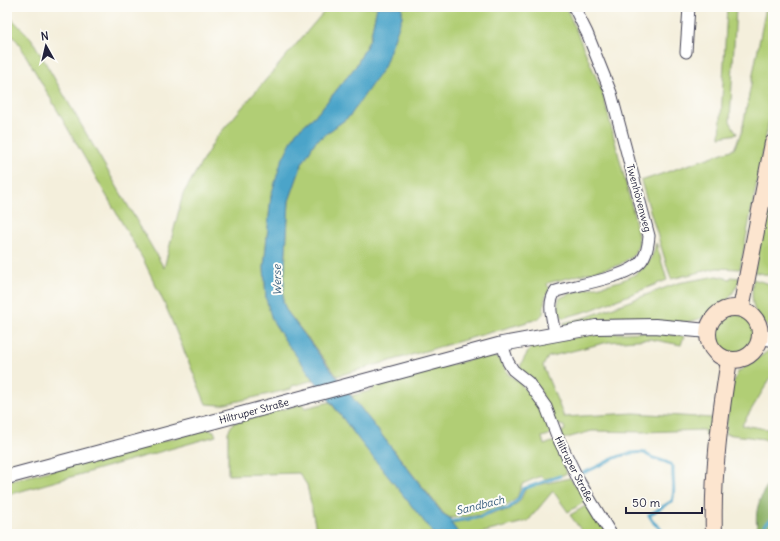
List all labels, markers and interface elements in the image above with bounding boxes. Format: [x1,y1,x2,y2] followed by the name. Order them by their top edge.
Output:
[26,26,66,66] north arrow
[40,29,49,44] text: N
[624,163,654,233] street label: Twenhövenweg
[270,263,284,296] water label: Werse
[218,395,290,427] street label: Hiltruper Straße
[552,434,596,504] street label: Hiltruper Straße
[626,489,702,515] scale bar
[454,492,506,518] water label: Sandbach
[632,495,661,510] text: 50 m

